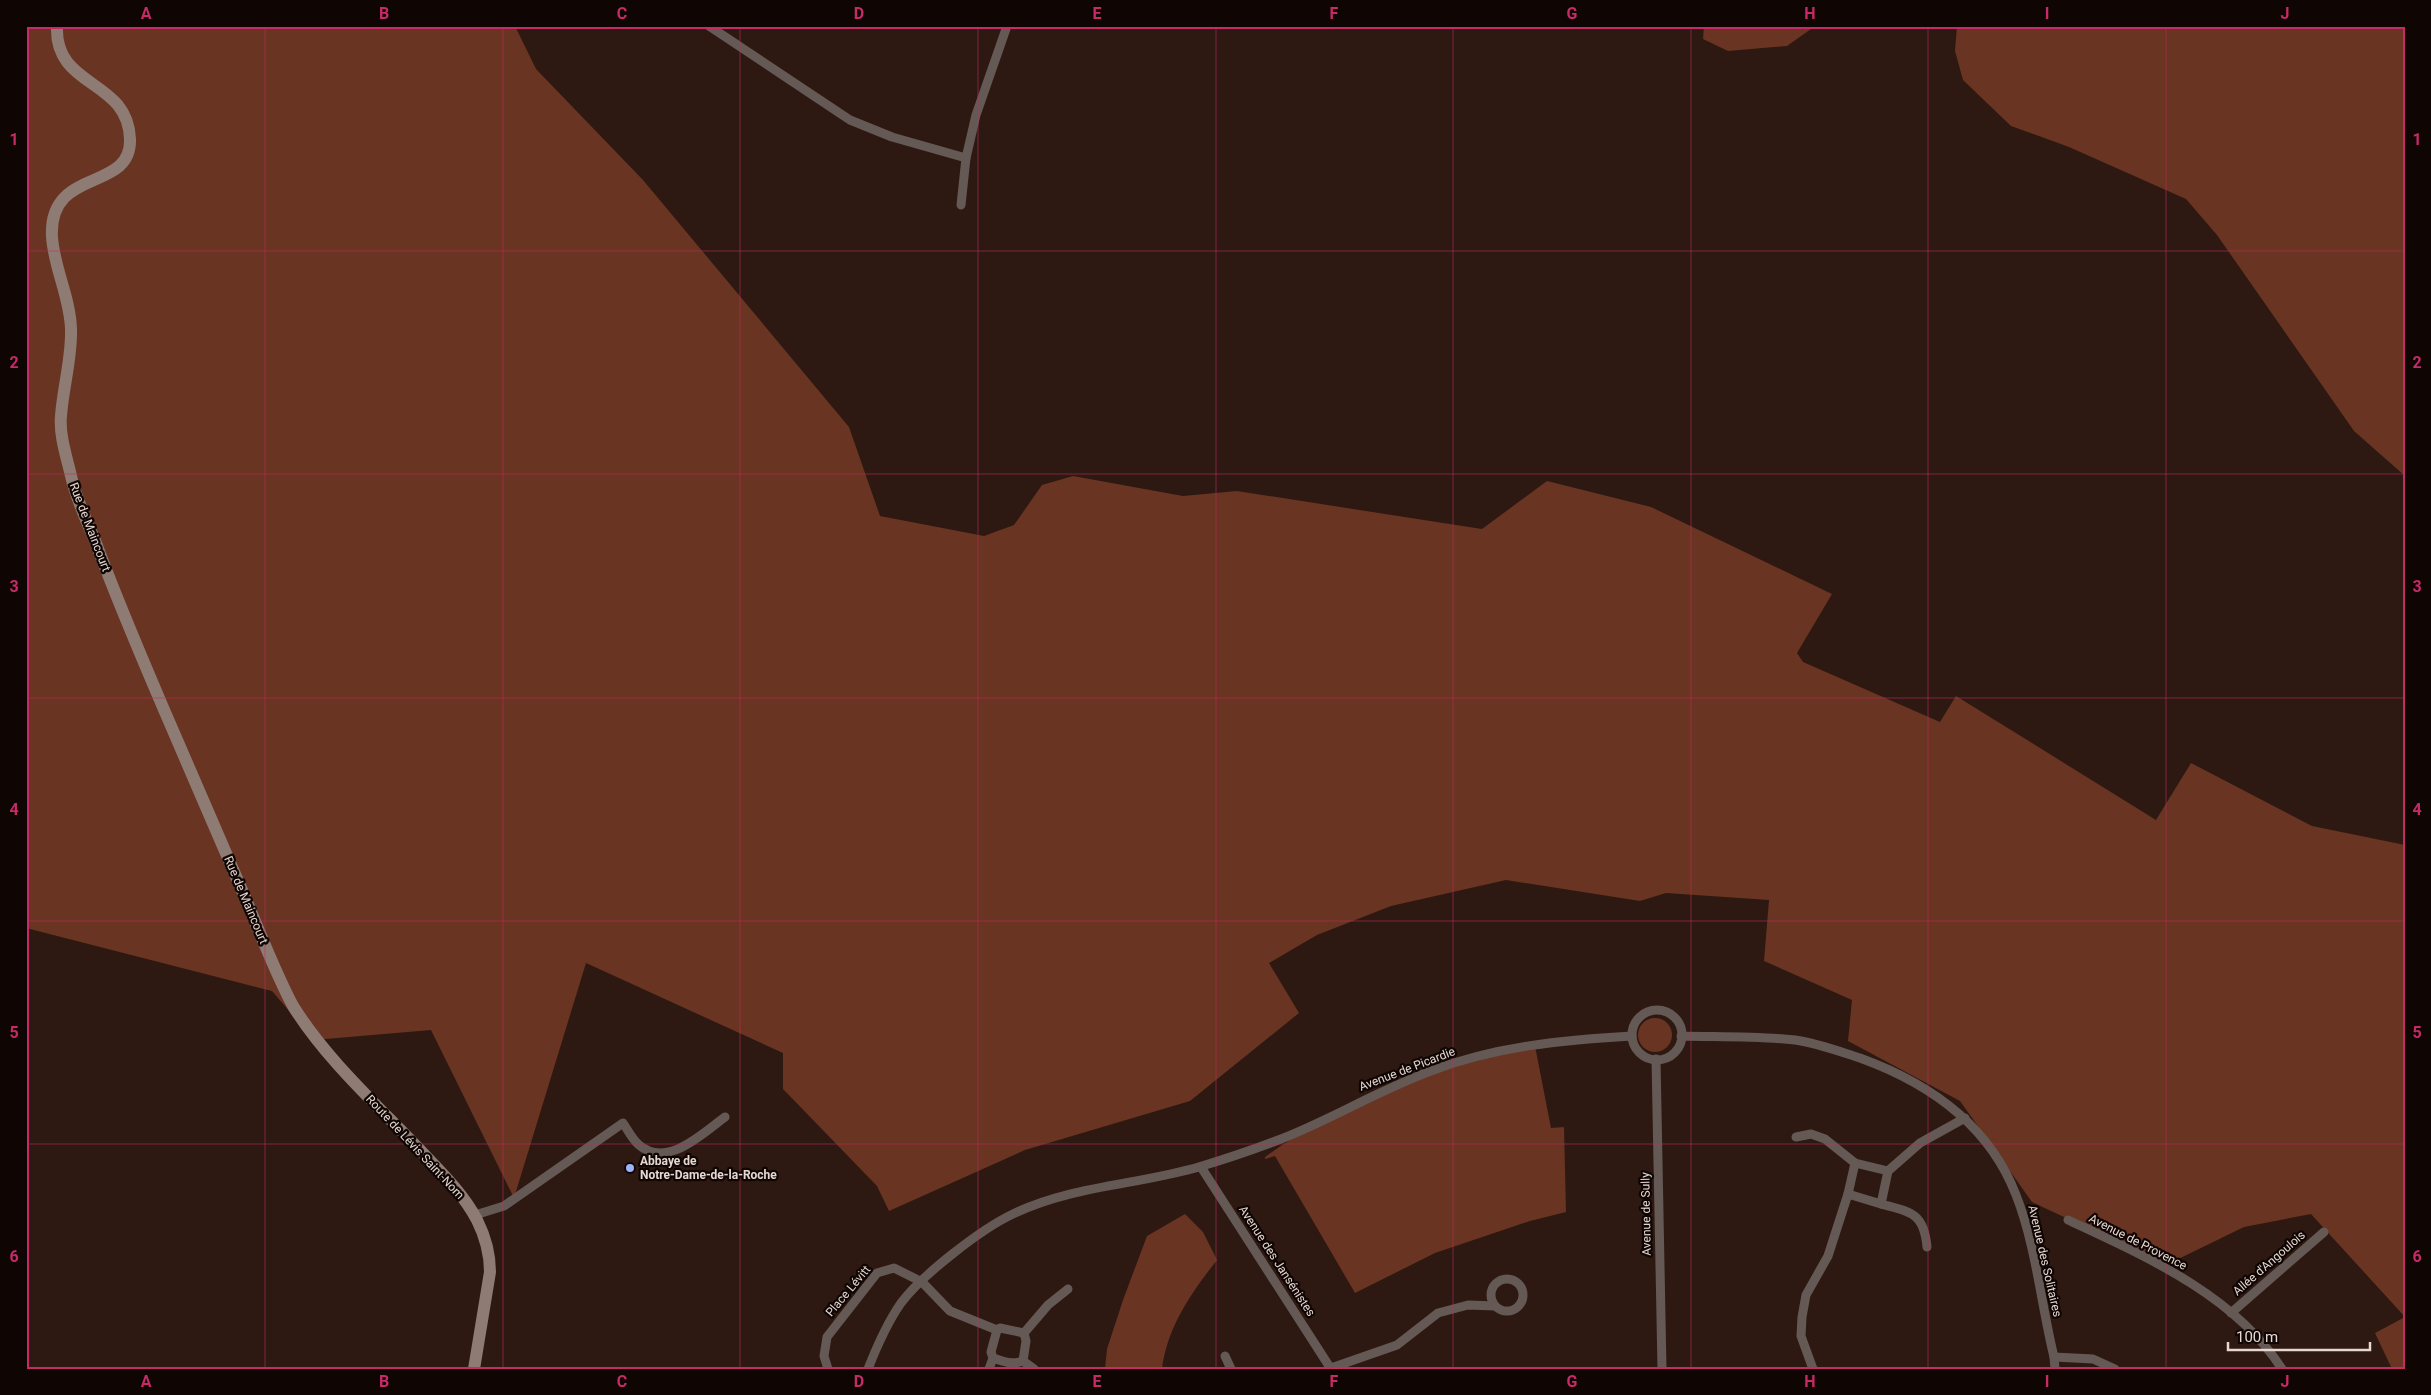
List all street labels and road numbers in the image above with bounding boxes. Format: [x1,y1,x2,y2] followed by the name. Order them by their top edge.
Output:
[67,481,113,573] street label: Rue de Maincourt
[221,854,271,946] street label: Rue de Maincourt
[1357,1044,1457,1094] street label: Avenue de Picardie
[363,1092,467,1202] street label: Route de Lévis Saint-Nom
[1638,1172,1654,1256] street label: Avenue de Sully
[1236,1203,1318,1319] street label: Avenue des Jansénistes
[2025,1204,2065,1318] street label: Avenue des Solitaires
[2087,1211,2189,1273] street label: Avenue de Provence
[2230,1228,2308,1298] street label: Allée d'Angoulois
[823,1263,873,1319] street label: Place Lévitt

